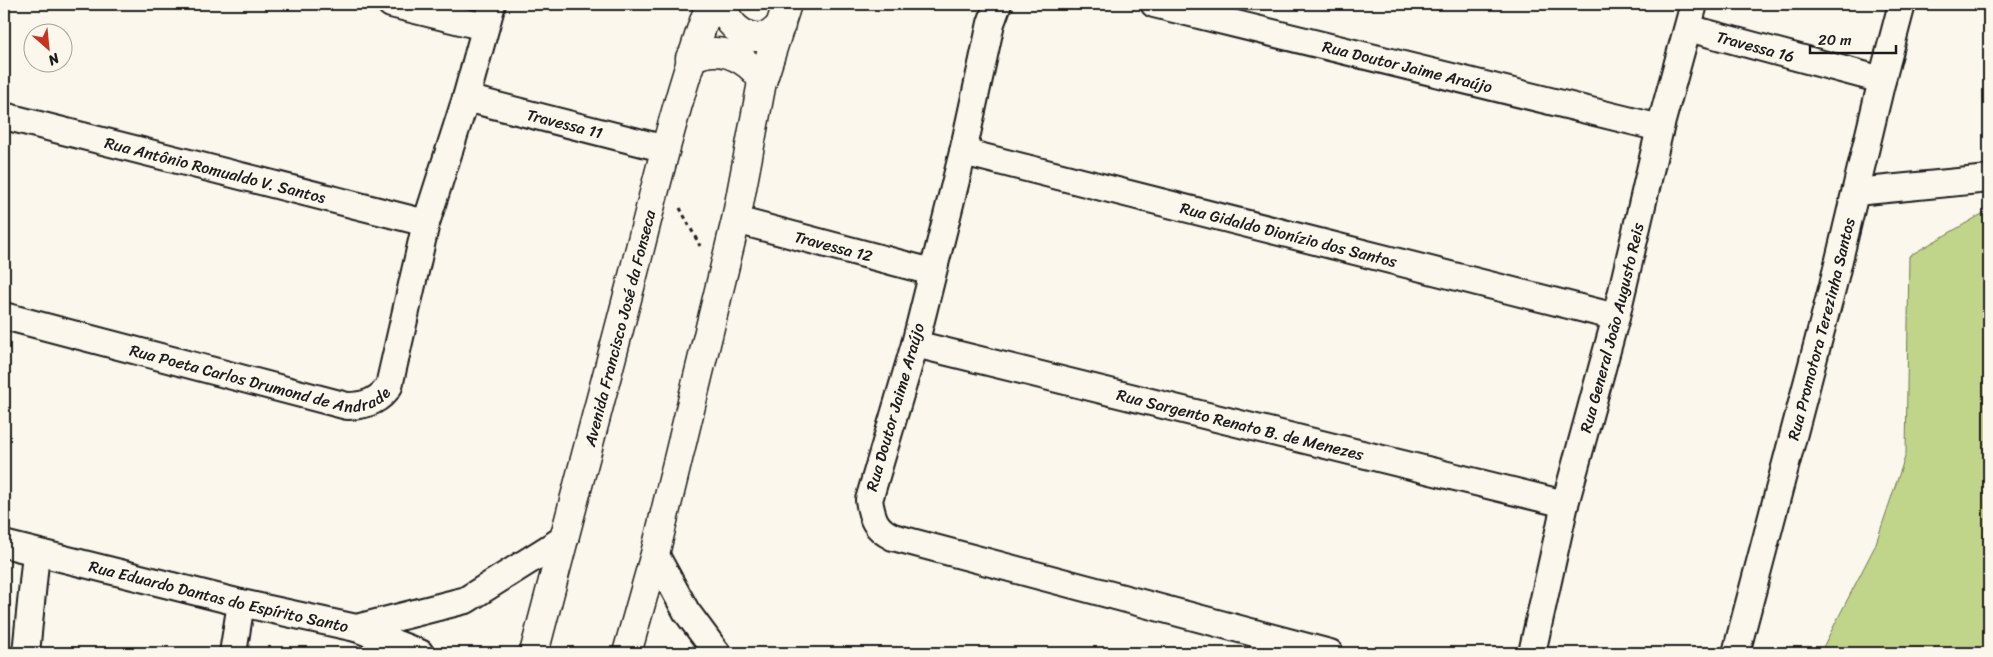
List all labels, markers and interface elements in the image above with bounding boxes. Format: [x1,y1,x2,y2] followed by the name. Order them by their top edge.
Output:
[22,22,72,72] north arrow
[1713,22,1798,70] street label: Travessa 16
[1810,22,1897,54] scale bar
[1818,27,1852,53] text: 20 m
[1319,31,1496,101] street label: Rua Doutor Jaime Araújo
[43,45,65,73] text: N
[524,100,606,147] street label: Travessa 11
[102,128,329,212] street label: Rua Antônio Romualdo V. Santos
[1177,193,1401,276] street label: Rua Gidaldo Dionízio dos Santos
[575,206,664,450] street label: Avenida Francisco José da Fonseca
[1778,214,1863,444] street label: Rua Promotora Terezinha Santos
[1571,219,1652,436] street label: Rua General João Augusto Reis
[791,222,876,270] street label: Travessa 12
[857,319,933,495] street label: Rua Doutor Jaime Araújo
[127,335,398,421] street label: Rua Poeta Carlos Drumond de Andrade
[1114,380,1367,469] street label: Rua Sargento Renato B. de Menezes
[86,551,351,640] street label: Rua Eduardo Dantas do Espírito Santo

